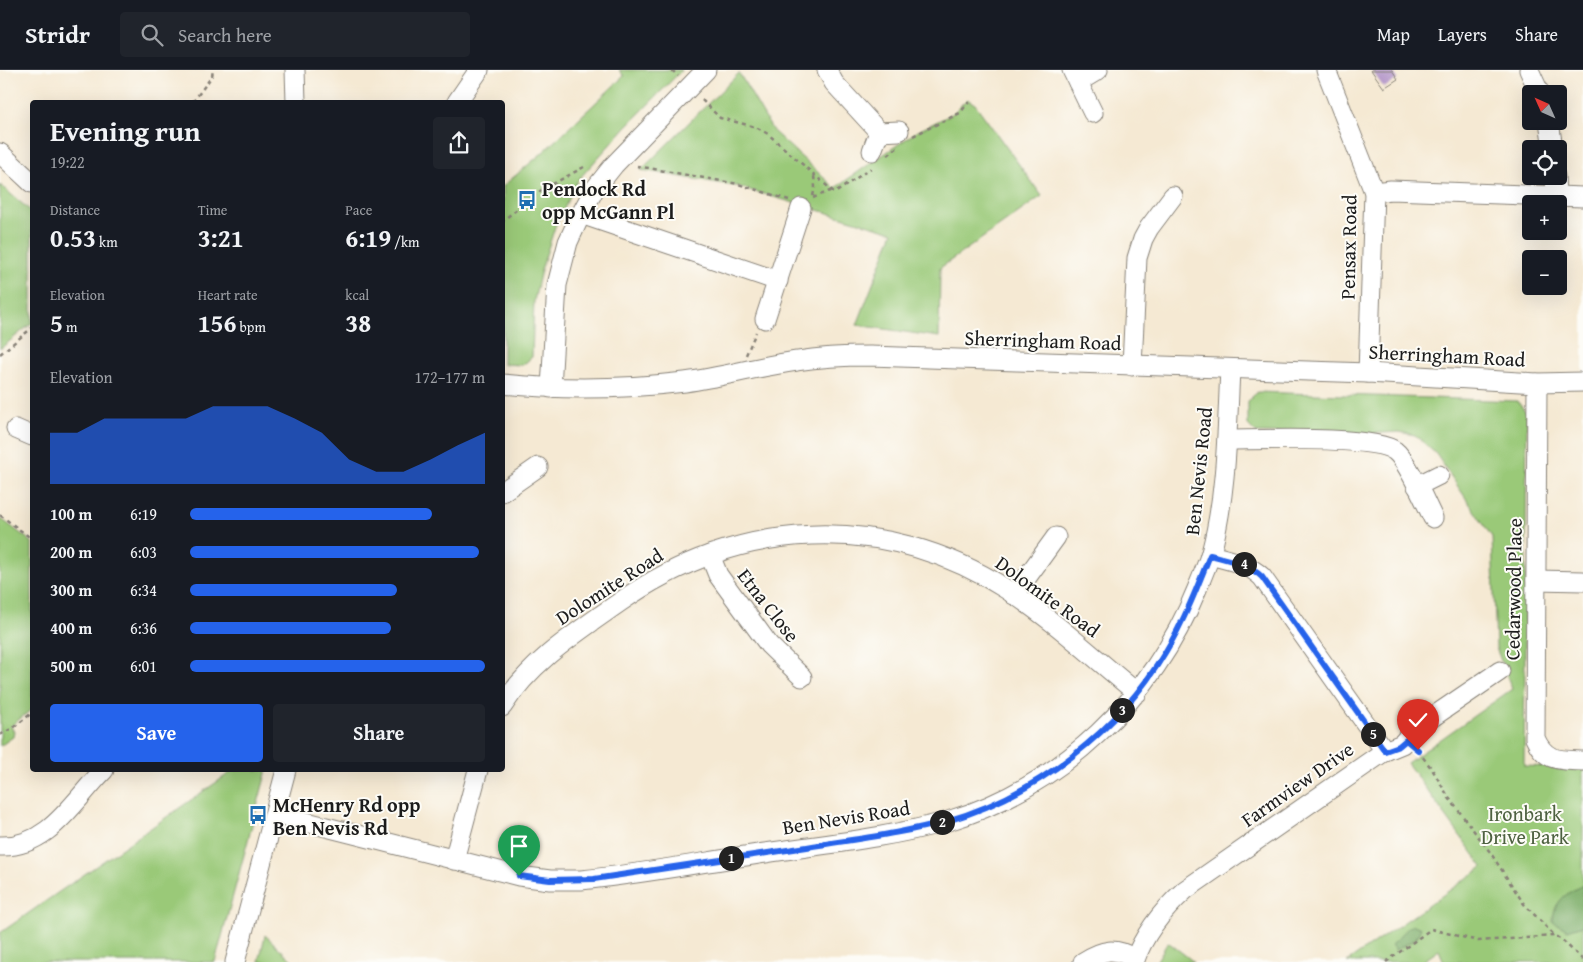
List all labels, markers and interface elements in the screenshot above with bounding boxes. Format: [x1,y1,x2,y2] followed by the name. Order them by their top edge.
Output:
[120,12,470,57] search box
[25,17,90,52] text: Stridr
[138,21,166,49] icon: search
[178,21,272,49] text: Search here
[1377,21,1410,48] text: Map
[1438,21,1487,48] text: Layers
[1515,21,1558,48] text: Share
[1522,85,1568,130] north arrow
[1522,85,1567,295] map controls
[50,110,201,151] text: Evening run
[433,117,485,169] button: share
[1522,140,1567,185] button: locate
[50,150,85,174] text: 19:22
[542,174,675,226] place label: Pendock Rd opp McGann Pl
[516,189,538,211] bus stop icon: Pendock Rd opp McGann Pl
[1333,194,1363,300] street label: Pensax Road
[1522,195,1567,240] button: +
[50,200,100,220] text: Distance
[198,200,227,220] text: Time
[345,200,372,220] text: Pace
[50,220,96,256] text: 0.53
[198,220,244,256] text: 3:21
[345,220,391,256] text: 6:19
[96,232,118,252] text: km
[391,232,420,252] text: /km
[1522,250,1567,295] button: −
[50,285,105,305] text: Elevation
[198,285,258,305] text: Heart rate
[345,285,369,305] text: kcal
[50,305,63,341] text: 5
[198,305,237,341] text: 156
[345,305,371,341] text: 38
[63,317,77,337] text: m
[237,317,266,337] text: bpm
[964,323,1122,357] street label: Sherringham Road
[1368,336,1526,374] street label: Sherringham Road
[50,365,113,389] text: Elevation
[415,365,485,389] text: 172–177 m
[1177,405,1219,536] street label: Ben Nevis Road
[50,502,92,526] text: 100 m
[130,502,157,526] text: 6:19
[1497,518,1529,660] street label: Cedarwood Place
[50,540,92,564] text: 200 m
[130,540,157,564] text: 6:03
[550,540,669,632] street label: Dolomite Road
[990,548,1106,644] street label: Dolomite Road
[1232,552,1256,576] pin: 4
[1241,554,1248,574] text: 4
[731,562,807,648] street label: Etna Close
[50,578,92,602] text: 300 m
[130,578,157,602] text: 6:34
[50,616,92,640] text: 400 m
[130,616,157,640] text: 6:36
[50,654,92,678] text: 500 m
[130,654,157,678] text: 6:01
[1110,698,1134,722] pin: 3
[1397,699,1439,750] pin
[1119,700,1126,720] text: 3
[50,704,263,762] button: Save
[273,704,485,762] button: Share
[1404,706,1432,734] icon: check
[1360,722,1386,746] pin: 5
[1370,724,1377,744] text: 5
[1235,734,1359,834] street label: Farmview Drive
[273,790,420,842] place label: McHenry Rd opp Ben Nevis Rd
[780,793,912,841] street label: Ben Nevis Road
[1481,799,1570,851] park label: Ironbark Drive Park
[247,804,269,826] bus stop icon: McHenry Rd opp Ben Nevis Rd
[930,810,954,834] pin: 2
[939,812,946,832] text: 2
[498,825,540,876] pin
[505,832,533,860] icon: arrive
[718,846,744,870] pin: 1
[728,848,735,868] text: 1

